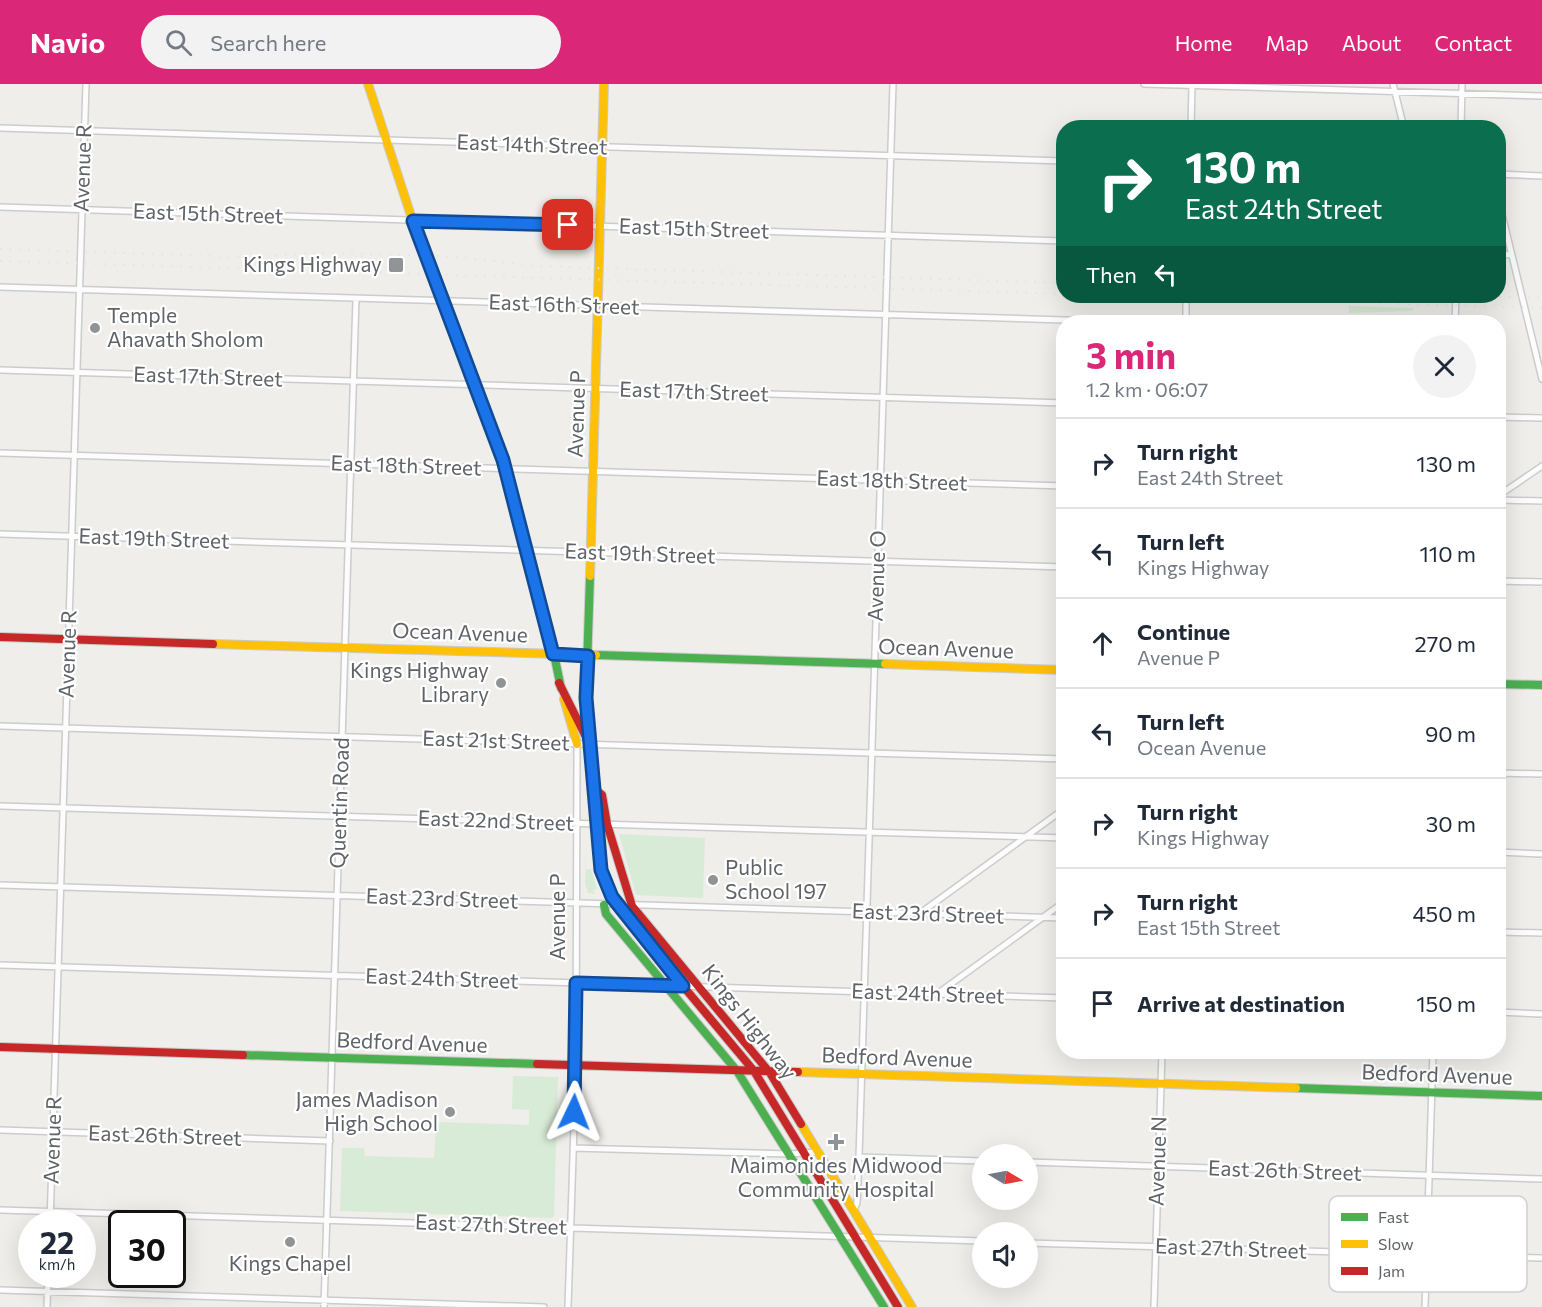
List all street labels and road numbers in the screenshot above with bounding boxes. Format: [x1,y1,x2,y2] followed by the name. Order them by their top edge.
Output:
[67,123,96,212] street label: Avenue R
[456,128,608,159] street label: East 14th Street
[132,197,284,228] street label: East 15th Street
[618,212,770,243] street label: East 15th Street
[488,288,640,319] street label: East 16th Street
[133,360,283,391] street label: East 17th Street
[561,370,590,458] street label: Avenue P
[619,375,769,406] street label: East 17th Street
[330,449,482,480] street label: East 18th Street
[816,464,968,495] street label: East 18th Street
[78,522,230,553] street label: East 19th Street
[861,530,890,622] street label: Avenue O
[564,537,716,568] street label: East 19th Street
[52,609,81,698] street label: Avenue R
[392,617,528,646] street label: Ocean Avenue
[878,633,1014,662] street label: Ocean Avenue
[422,724,570,755] street label: East 21st Street
[324,737,353,869] street label: Quentin Road
[417,804,575,835] street label: East 22nd Street
[544,873,569,961] street label: Avenue P
[365,882,519,913] street label: East 23rd Street
[851,897,1005,928] street label: East 23rd Street
[698,959,803,1084] street label: Kings Highway
[365,962,519,993] street label: East 24th Street
[851,977,1005,1008] street label: East 24th Street
[336,1026,488,1057] street label: Bedford Avenue
[821,1041,973,1072] street label: Bedford Avenue
[1361,1058,1513,1089] street label: Bedford Avenue
[37,1095,66,1184] street label: Avenue R
[1142,1116,1171,1206] street label: Avenue N
[88,1119,242,1150] street label: East 26th Street
[1208,1154,1362,1185] street label: East 26th Street
[415,1208,568,1239] street label: East 27th Street
[1155,1232,1308,1263] street label: East 27th Street

